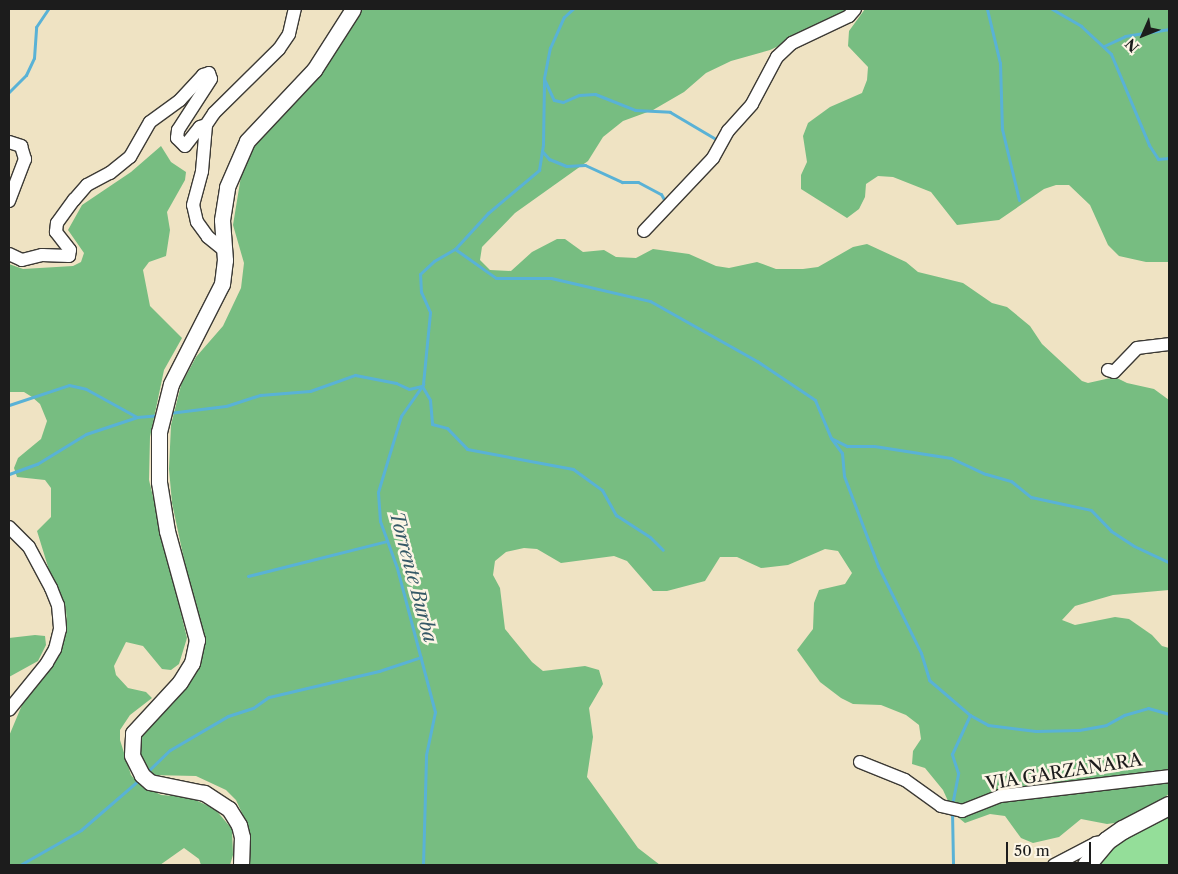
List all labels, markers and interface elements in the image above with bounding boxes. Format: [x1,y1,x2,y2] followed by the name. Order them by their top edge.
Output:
[1118,10,1168,60] north arrow
[1122,35,1143,56] text: N
[385,509,441,645] water label: Torrente Burba
[984,749,1144,795] street label: VIA GARZANARA
[1008,832,1093,864] scale bar
[1014,841,1050,860] text: 50 m

